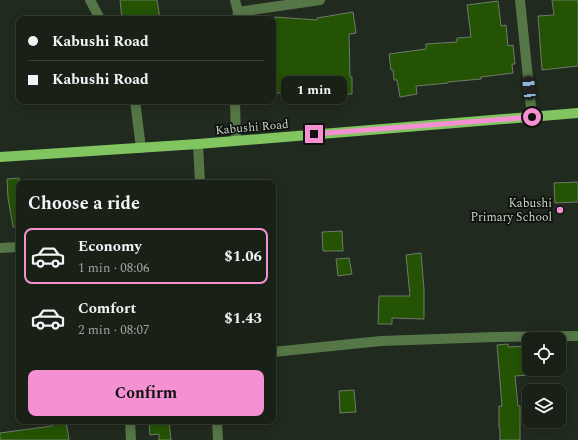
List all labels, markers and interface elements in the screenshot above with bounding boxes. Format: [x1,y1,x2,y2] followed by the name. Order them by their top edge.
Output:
[52,30,149,53] text: Kabushi Road
[52,68,149,91] text: Kabushi Road
[522,75,536,101] car
[281,76,347,104] callout: 1 min
[297,80,331,100] text: 1 min
[523,108,541,126] route start
[215,115,290,140] street label: Kabushi Road
[305,125,323,143] route end
[28,190,140,217] text: Choose a ride
[470,194,552,227] place label: Kabushi Primary School
[555,205,565,215] marker: Kabushi Primary School
[78,235,142,258] text: Economy
[30,238,66,274] icon: car
[224,245,262,268] text: $1.06
[78,258,150,278] text: 1 min · 08:06
[78,297,136,320] text: Comfort
[30,300,66,336] icon: car
[224,307,262,330] text: $1.43
[78,320,150,340] text: 2 min · 08:07
[522,332,566,428] map controls
[522,332,566,376] button: locate
[28,370,264,416] button: Confirm
[522,384,566,428] button: layers

